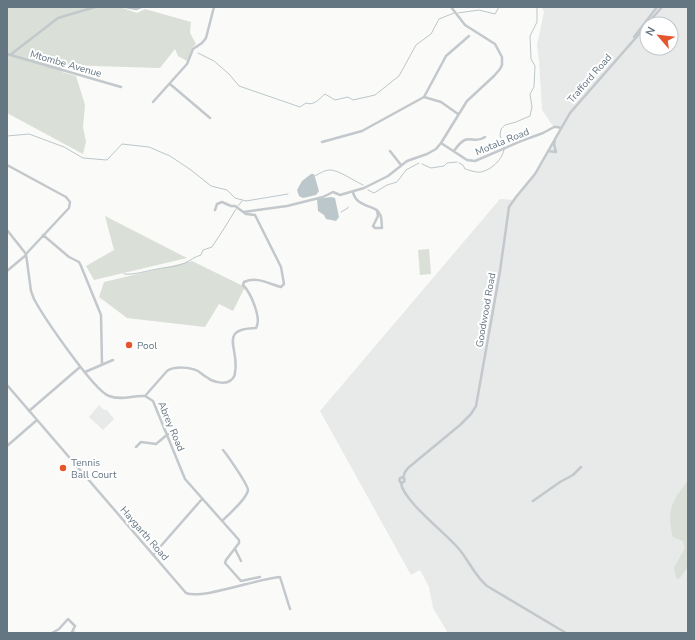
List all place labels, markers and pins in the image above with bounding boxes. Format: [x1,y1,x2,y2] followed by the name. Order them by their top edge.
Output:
[137,339,157,353] place label: Pool
[124,340,134,350] marker: Pool
[71,456,117,482] place label: Tennis Ball Court
[58,463,68,473] marker: Tennis Ball Court

